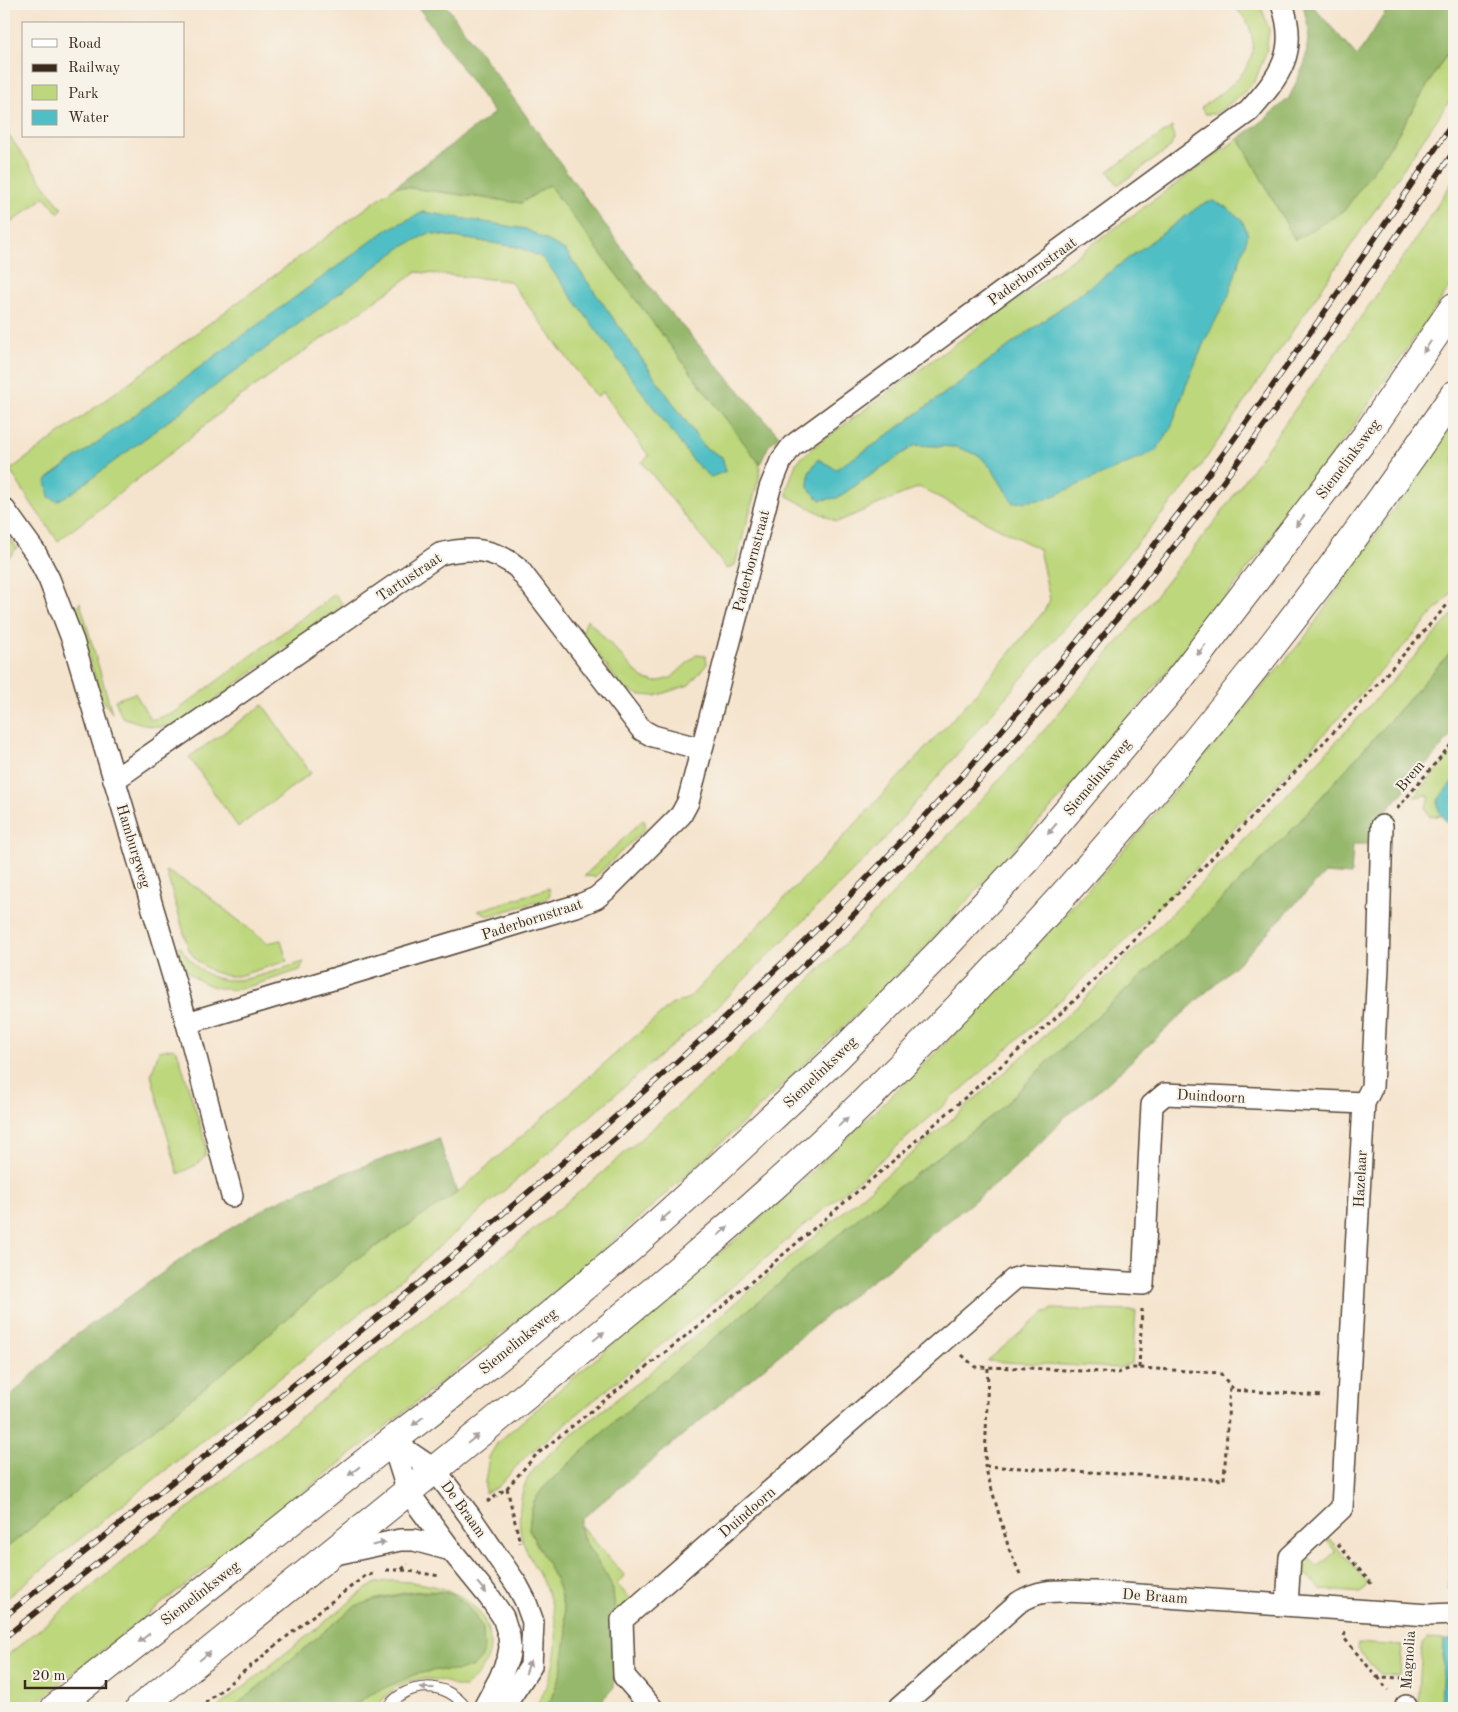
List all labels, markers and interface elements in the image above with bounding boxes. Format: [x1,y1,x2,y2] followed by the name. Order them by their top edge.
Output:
[22,22,185,138] legend
[68,37,102,52] text: Road
[68,61,121,76] text: Railway
[68,87,99,102] text: Park
[68,111,109,126] text: Water
[986,235,1080,309] street label: Paderbornstraat
[1422,341,1432,354] one-way arrow
[1314,417,1384,503] street label: Siemelinksweg
[732,509,773,614] street label: Paderbornstraat
[1295,514,1306,527] one-way arrow
[375,551,445,605] street label: Tartustraat
[1196,643,1207,656] one-way arrow
[1062,737,1135,819] street label: Siemelinksweg
[1394,759,1428,795] street label: Brem
[113,803,152,890] street label: Hamburgweg
[1047,822,1058,835] one-way arrow
[480,897,585,944] street label: Paderbornstraat
[781,1035,861,1112] street label: Siemelinksweg
[1176,1088,1246,1107] street label: Duindoorn
[837,1116,849,1128] one-way arrow
[1352,1150,1370,1208] street label: Hazelaar
[659,1211,671,1223] one-way arrow
[716,1225,728,1237] one-way arrow
[477,1306,561,1378] street label: Siemelinksweg
[592,1331,605,1342] one-way arrow
[412,1415,425,1426] one-way arrow
[466,1433,479,1444] one-way arrow
[347,1466,360,1477] one-way arrow
[437,1479,488,1541] street label: De Braam
[717,1485,779,1541] street label: Duindoorn
[372,1540,388,1548] one-way arrow
[159,1559,243,1629] street label: Siemelinksweg
[476,1581,487,1594] one-way arrow
[1121,1588,1188,1607] street label: De Braam
[1400,1630,1419,1690] street label: Magnolia
[138,1632,151,1643] one-way arrow
[198,1650,211,1661] one-way arrow
[25,1657,106,1689] scale bar
[525,1659,533,1674] one-way arrow
[32,1669,66,1684] text: 20 m
[418,1684,434,1692] one-way arrow

